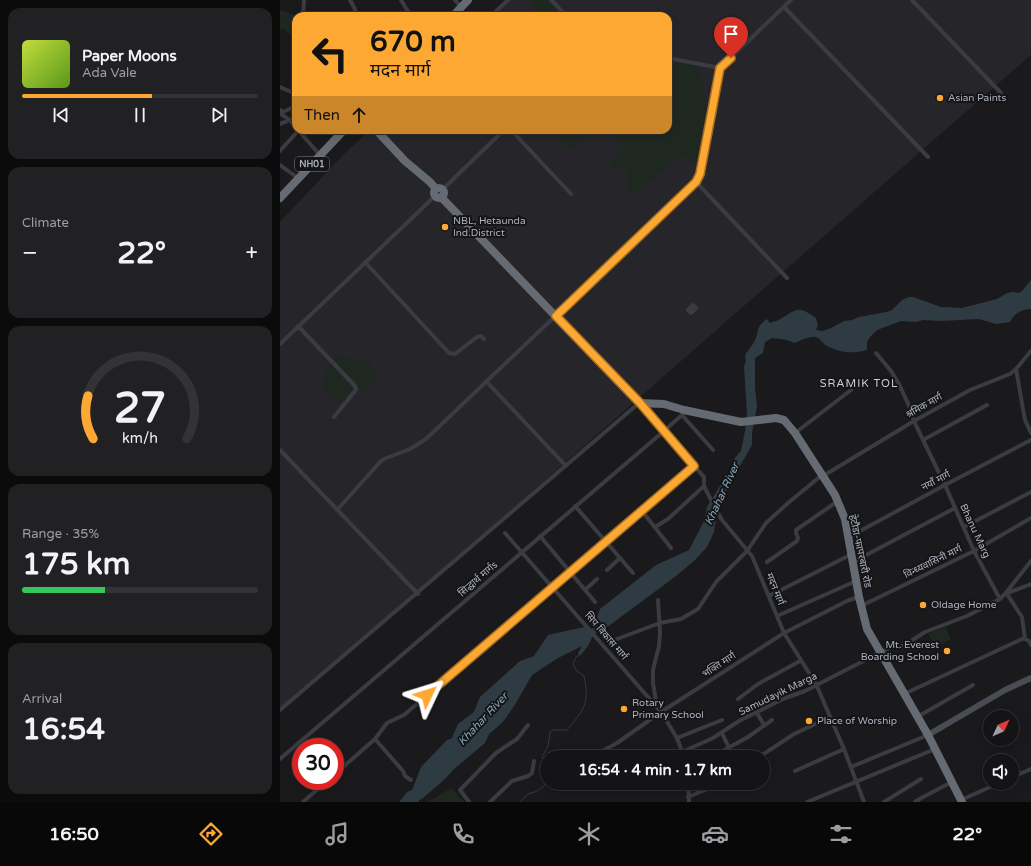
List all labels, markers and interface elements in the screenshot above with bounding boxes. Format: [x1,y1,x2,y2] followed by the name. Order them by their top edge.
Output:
[714,17,748,58] pin
[720,23,742,45] icon: arrive
[370,25,456,59] text: 670 m
[304,28,356,80] icon: left
[82,47,177,65] text: Paper Moons
[370,59,431,81] text: मदन मार्ग
[82,65,137,81] text: Ada Vale
[948,92,1006,104] place label: Asian Paints
[935,93,945,103] marker: Asian Paints
[50,104,72,126] icon: previous
[129,104,151,126] icon: pause
[208,104,230,126] icon: next
[348,104,370,126] icon: ahead
[304,106,340,124] text: Then
[295,157,329,171] road number: NH01
[22,215,69,231] text: Climate
[453,215,526,239] place label: NBL, Hetaunda Ind.District
[440,222,450,232] marker: NBL, Hetaunda Ind.District
[117,235,166,272] text: 22°
[22,240,38,266] text: −
[246,240,258,266] text: +
[820,377,898,390] district label: SRAMIK TOL
[114,384,166,434] text: 27
[904,391,945,421] street label: श्रमिक मार्ग
[122,430,158,447] text: km/h
[702,459,743,527] water label: Khahar River
[920,468,953,494] street label: नयाँ मार्ग
[957,502,993,560] street label: Bhanu Marg
[846,513,874,589] street label: हेटौडा-फापरबारी रोड
[22,526,99,542] text: Range · 35%
[902,542,965,581] street label: विन्ध्यवासिनी मार्ग
[22,546,130,583] text: 175 km
[456,559,500,599] street label: सिद्धार्थ मार्गs
[763,571,787,608] street label: मदन मार्ग
[931,599,997,611] place label: Oldage Home
[918,600,928,610] marker: Oldage Home
[582,610,631,663] street label: सिप विकास मार्ग
[861,639,939,663] place label: Mt. Everest Boarding School
[942,646,952,656] marker: Mt. Everest Boarding School
[700,649,739,680] street label: भक्ति मार्ग
[737,670,819,718] street label: Samudayik Marga
[406,674,448,716] position arrow
[455,689,512,748] water label: Khahar River
[22,691,62,707] text: Arrival
[632,697,704,721] place label: Rotary Primary School
[619,704,629,714] marker: Rotary Primary School
[983,710,1019,746] north arrow
[983,710,1019,790] map controls
[22,711,105,748] text: 16:54
[817,715,897,727] place label: Place of Worship
[804,716,814,726] marker: Place of Worship
[292,738,344,790] speed limit sign: 30
[983,754,1019,790] button: sound
[578,761,732,779] text: 16:54 · 4 min · 1.7 km
[197,820,225,848] icon: directions
[323,820,351,848] icon: music
[449,820,477,848] icon: phone
[575,820,603,848] icon: climate
[701,820,729,848] icon: car
[827,820,855,848] icon: filters
[49,823,99,845] text: 16:50
[953,823,982,845] text: 22°

